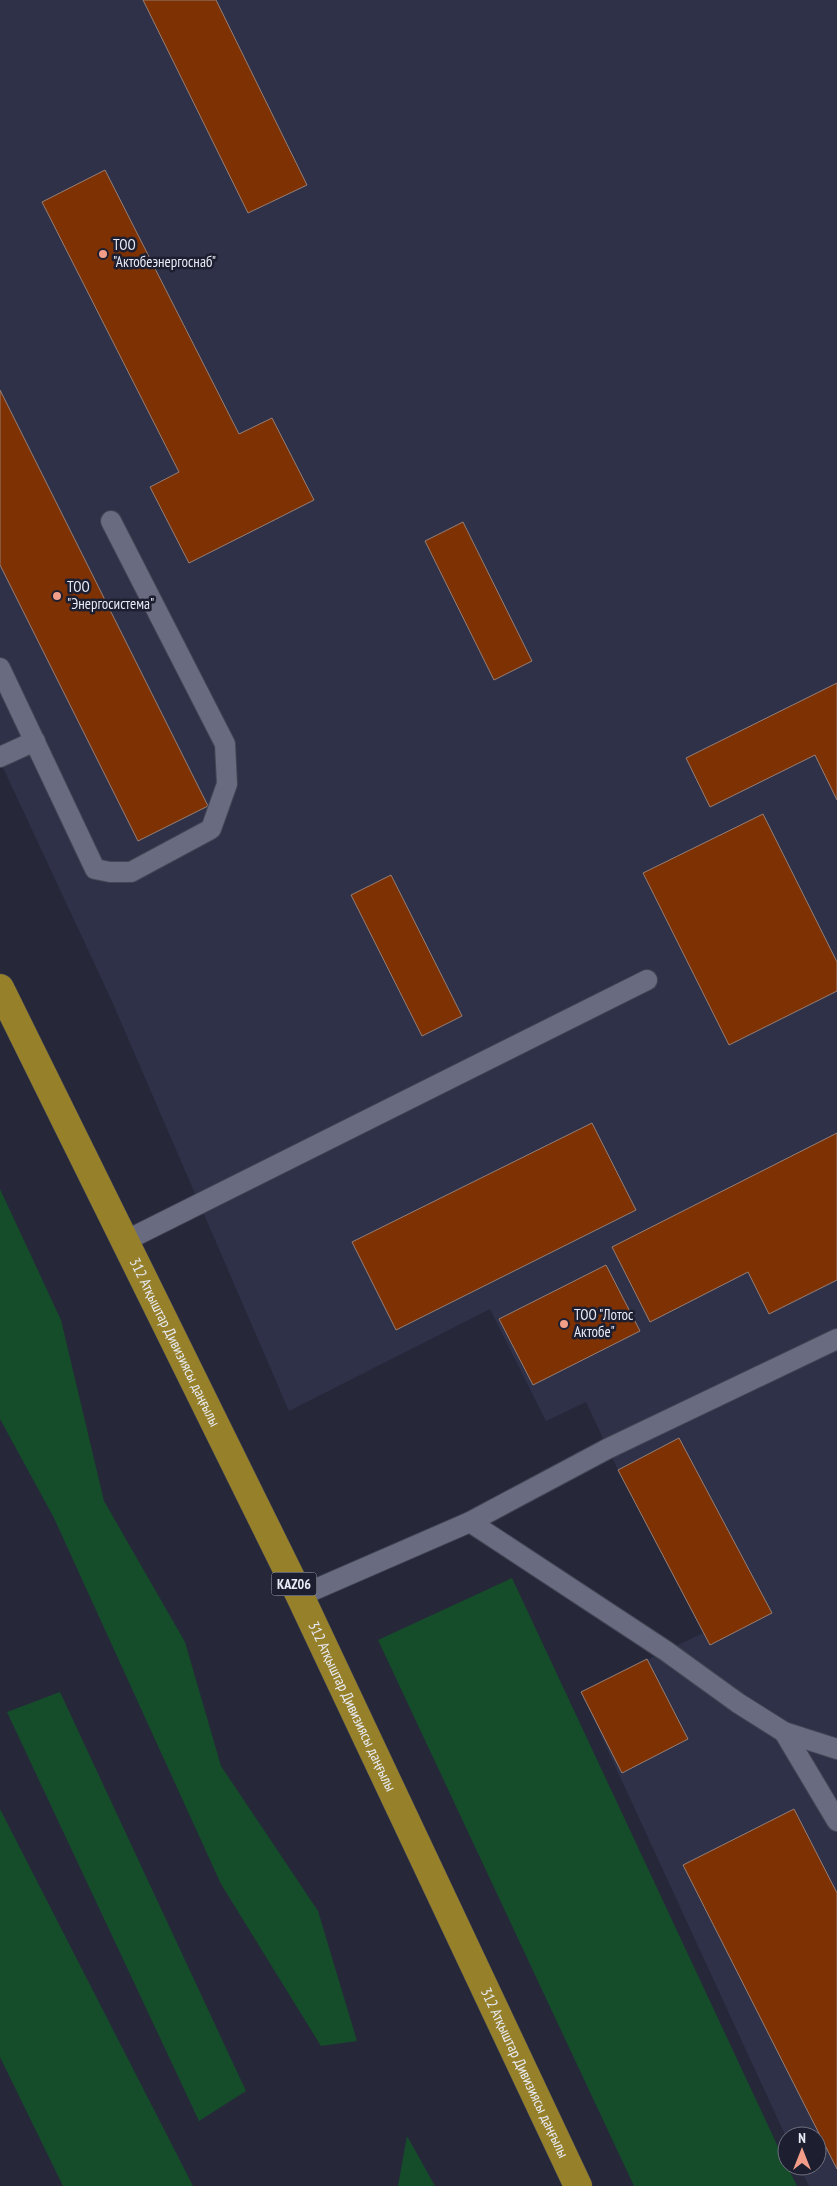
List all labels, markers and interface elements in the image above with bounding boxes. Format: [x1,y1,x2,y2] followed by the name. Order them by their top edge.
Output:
[113,235,216,271] place label: ТОО "Актобеэнергоснаб"
[97,248,109,260] marker: ТОО "Актобеэнергоснаб"
[67,577,154,613] place label: ТОО "Энергосистема"
[51,590,63,602] marker: ТОО "Энергосистема"
[126,1254,225,1430] street label: 312 Атқыштар Дивизиясы даңғылы
[574,1305,634,1341] place label: ТОО "Лотос Актобе"
[558,1318,570,1330] marker: ТОО "Лотос Актобе"
[272,1572,316,1596] road number: KАZ06
[304,1618,401,1794] street label: 312 Атқыштар Дивизиясы даңғылы
[477,1984,573,2161] street label: 312 Атқыштар Дивизиясы даңғылы
[777,2126,827,2176] north arrow
[798,2129,806,2147] text: N

